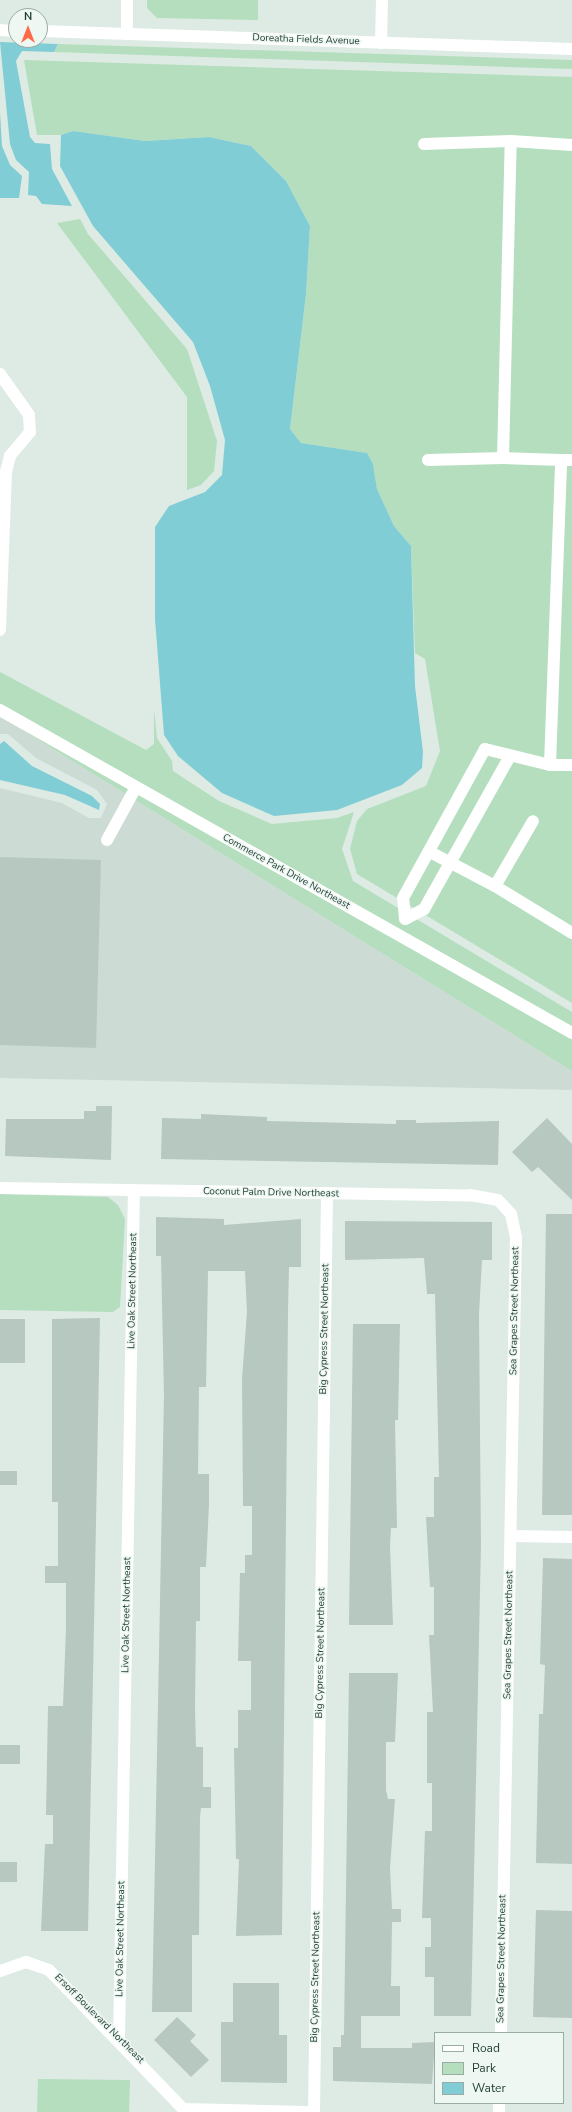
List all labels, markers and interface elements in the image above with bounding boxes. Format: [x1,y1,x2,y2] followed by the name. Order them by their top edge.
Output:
[8,8,48,48] north arrow
[24,9,32,24] text: N
[252,32,360,48] street label: Doreatha Fields Avenue
[220,832,352,912] street label: Commerce Park Drive Northeast
[203,1186,339,1200] street label: Coconut Palm Drive Northeast
[126,1233,140,1349] street label: Live Oak Street Northeast
[508,1247,522,1375] street label: Sea Grapes Street Northeast
[318,1264,332,1394] street label: Big Cypress Street Northeast
[120,1557,134,1673] street label: Live Oak Street Northeast
[502,1571,516,1699] street label: Sea Grapes Street Northeast
[314,1588,328,1718] street label: Big Cypress Street Northeast
[114,1881,128,1997] street label: Live Oak Street Northeast
[495,1895,509,2023] street label: Sea Grapes Street Northeast
[309,1912,323,2042] street label: Big Cypress Street Northeast
[52,1972,146,2066] street label: Ersoff Boulevard Northeast
[434,2032,564,2104] legend
[472,2040,500,2056] text: Road
[472,2060,496,2076] text: Park
[472,2080,506,2096] text: Water

